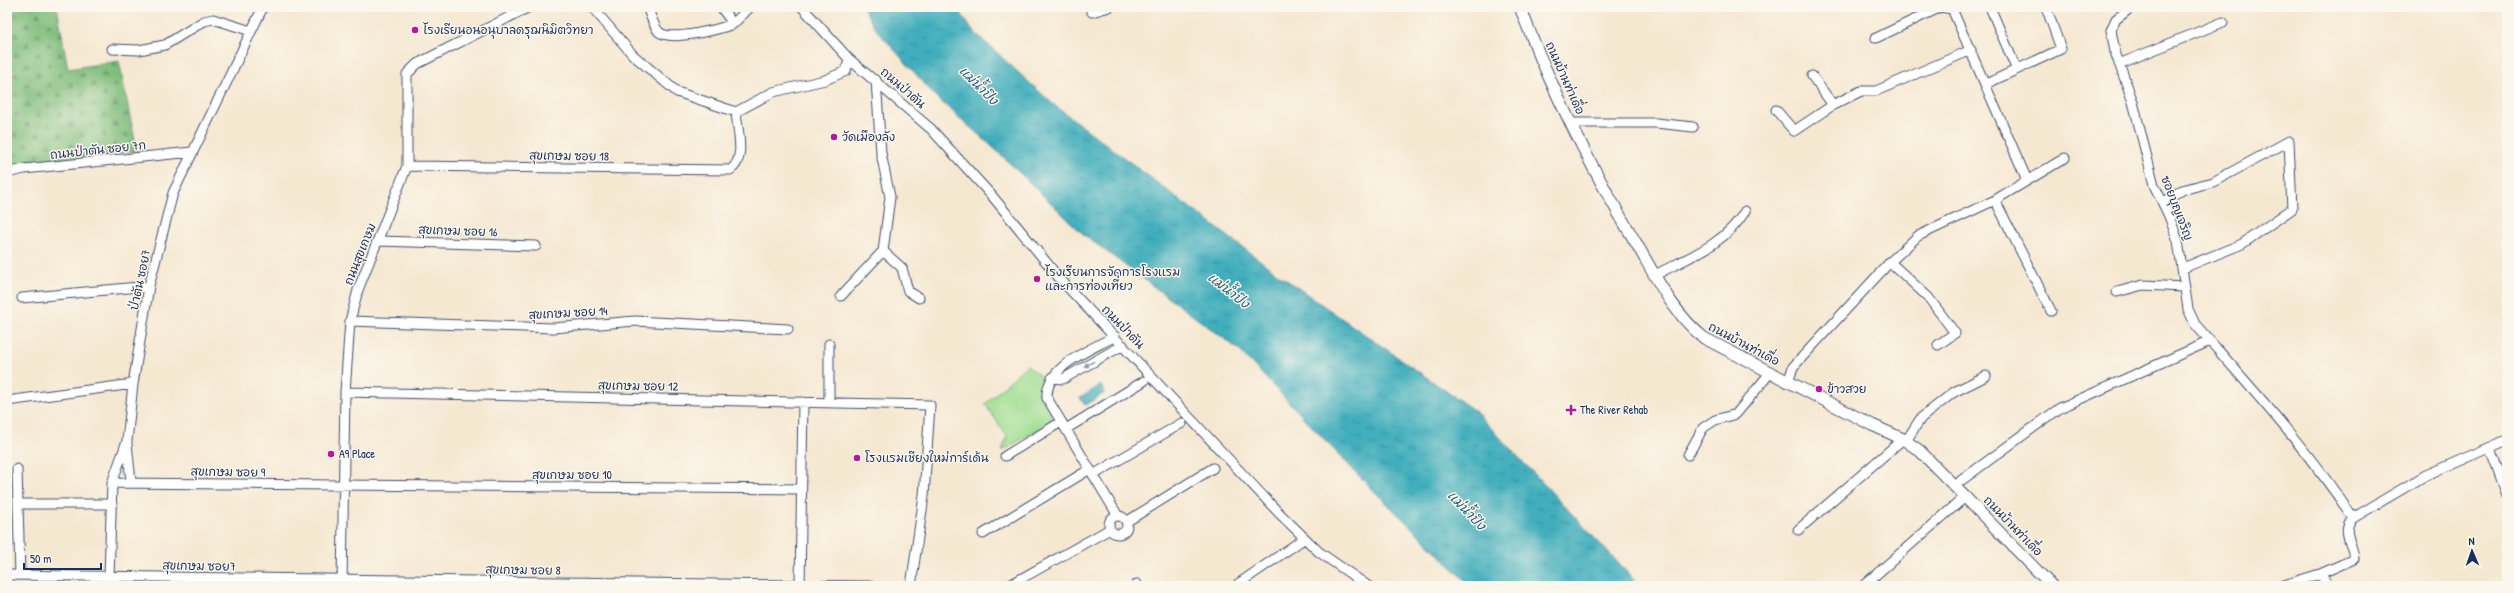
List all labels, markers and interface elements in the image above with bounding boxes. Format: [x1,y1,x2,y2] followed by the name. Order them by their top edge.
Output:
[423,21,594,39] place label: โรงเรียนอนอนุบาลดรุฌนิมิตวิทยา
[410,25,420,35] marker: โรงเรียนอนอนุบาลดรุฌนิมิตวิทยา
[1542,38,1591,117] street label: ถนนบ้านท่าเดื่อ
[956,59,1006,110] water label: แม่น้ำปิง
[877,63,930,112] street label: ถนนป่าตัน
[842,128,895,145] place label: วัดเมืองลัง
[829,132,839,142] marker: วัดเมืองลัง
[49,136,147,163] street label: ถนนป่าตัน ซอย 7ก
[529,146,609,166] street label: สุขเกษม ซอย 18
[2156,173,2198,243] street label: ซอยบุญเจริญ
[339,220,381,288] street label: ถนนสุขเกษม
[418,221,498,241] street label: สุขเกษม ซอย 16
[125,248,154,312] street label: ป่าตัน ซอย7
[1045,263,1180,294] place label: โรงเรียนการจัดการโรงแรม และการท่องเที่ยว
[1204,266,1257,313] water label: แม่น้ำปิง
[1032,274,1042,284] marker: โรงเรียนการจัดการโรงแรม และการท่องเที่ยว
[1098,301,1149,352] street label: ถนนป่าตัน
[528,302,608,324] street label: สุขเกษม ซอย 14
[1706,316,1784,369] street label: ถนนบ้านท่าเดื่อ
[1084,361,1095,368] one-way arrow
[598,376,679,396] street label: สุขเกษม ซอย 12
[1827,380,1867,397] place label: ข้าวสวย
[1814,384,1824,394] marker: ข้าวสวย
[1580,401,1648,418] place label: The River Rehab
[1565,404,1577,416] marker: The River Rehab
[339,445,375,462] place label: A9 Place
[326,449,336,459] marker: A9 Place
[865,449,989,466] place label: โรงแรมเชียงใหม่การ์เด้น
[852,453,862,463] marker: โรงแรมเชียงใหม่การ์เด้น
[191,462,266,482] street label: สุขเกษม ซอย 9
[532,466,612,484] street label: สุขเกษม ซอย 10
[1444,484,1493,535] water label: แม่น้ำปิง
[1980,490,2048,560] street label: ถนนบ้านท่าเดื่อ
[2452,531,2492,571] north arrow
[2468,534,2475,548] text: N
[24,545,101,571] scale bar
[30,550,51,567] text: 50 m
[162,556,236,576] street label: สุขเกษม ซอย7
[485,560,561,580] street label: สุขเกษม ซอย 8

